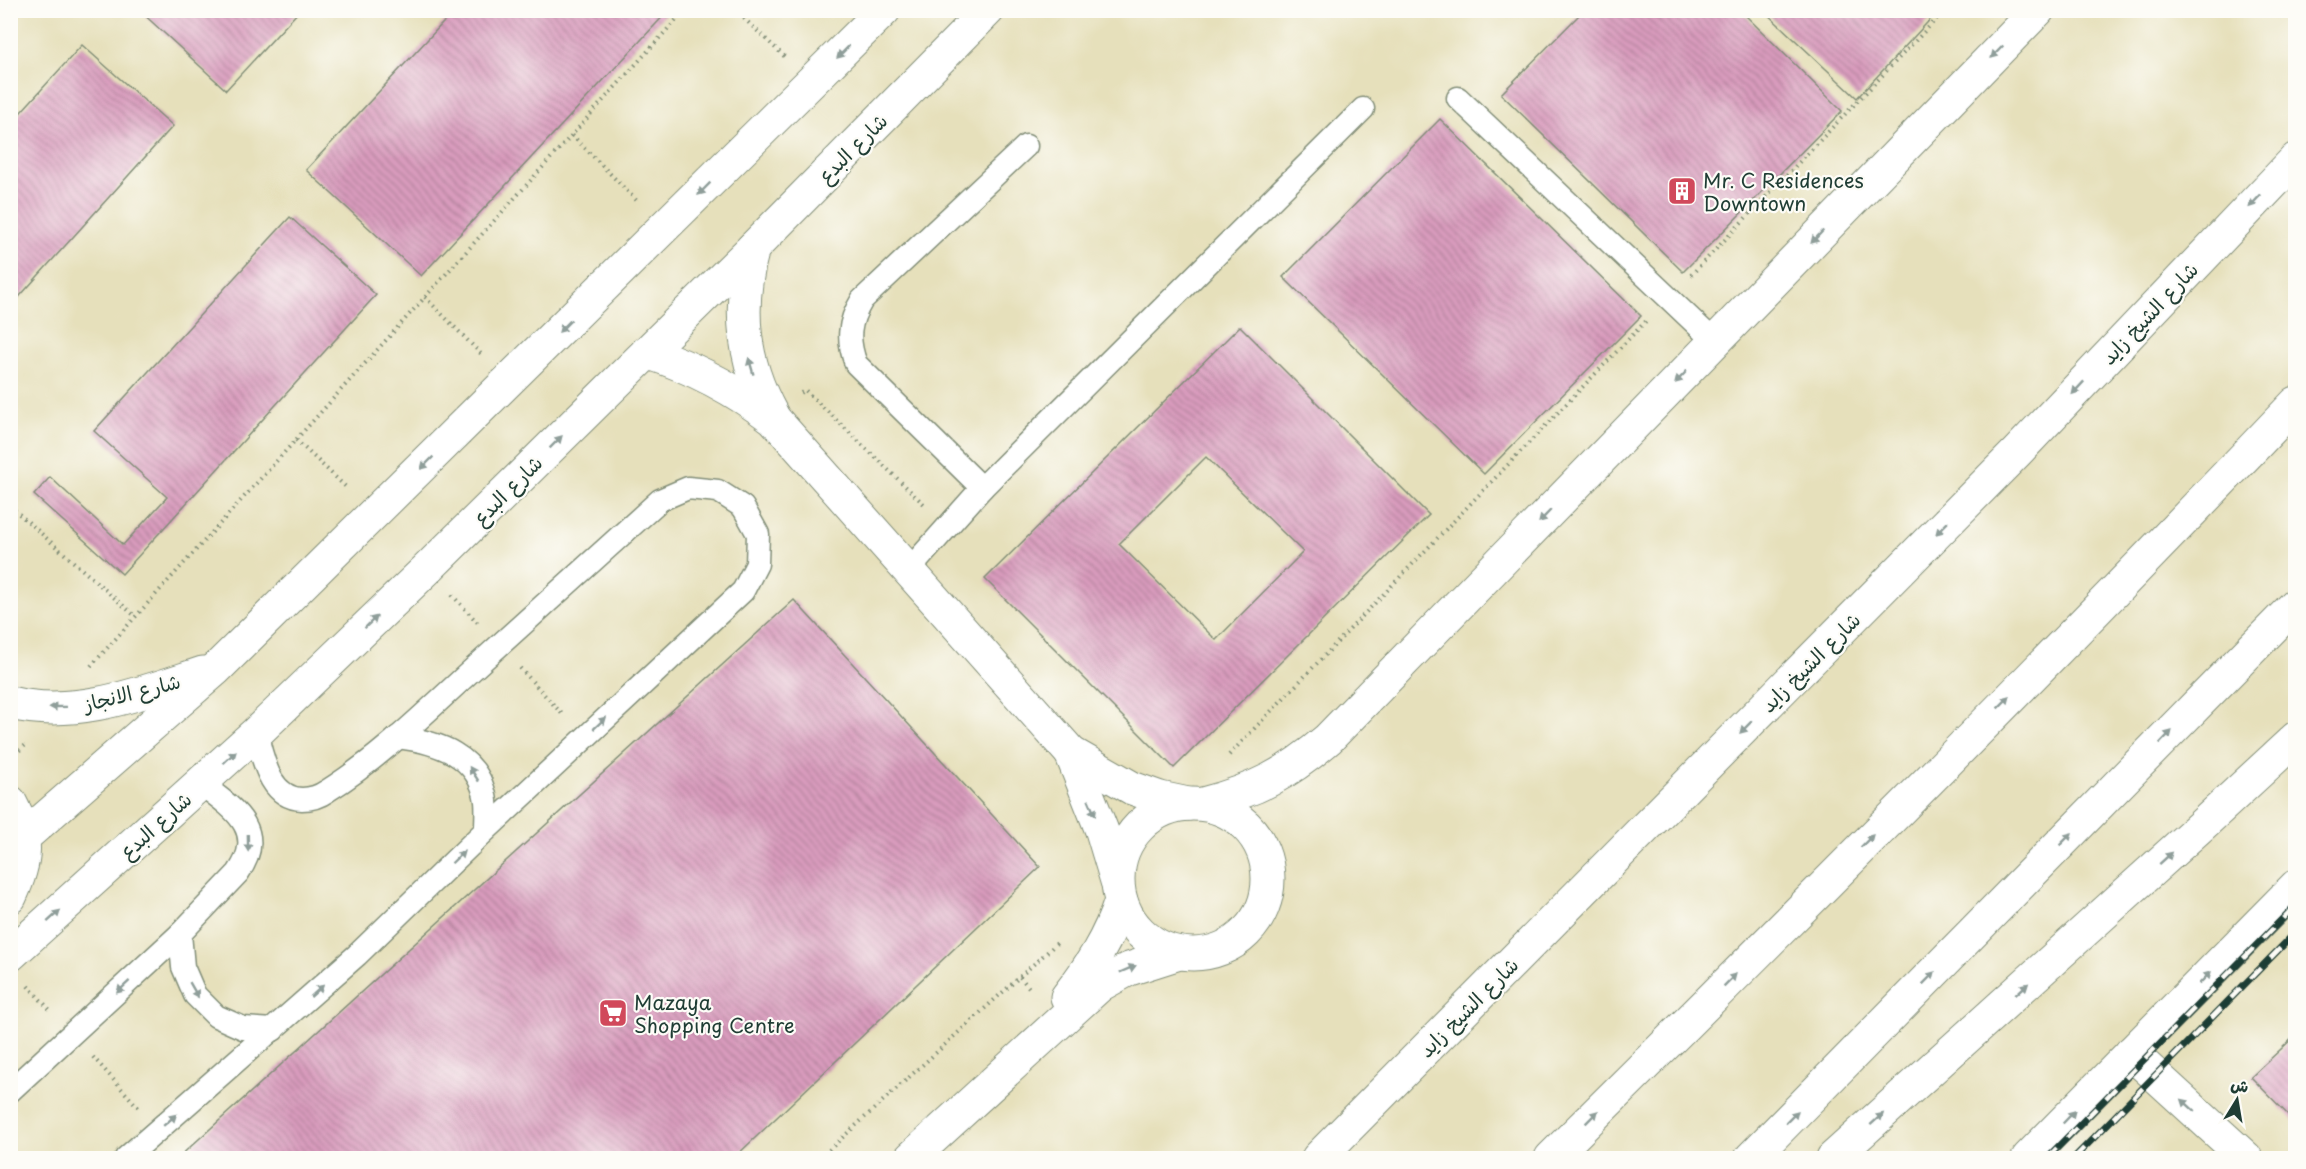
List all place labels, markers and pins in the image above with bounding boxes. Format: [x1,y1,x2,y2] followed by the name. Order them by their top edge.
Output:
[1703,165,1864,218] place label: Mr. C Residences Downtown
[1666,175,1698,207] building icon: Mr. C Residences Downtown
[634,987,795,1040] place label: Mazaya Shopping Centre
[597,997,629,1029] supermarket icon: Mazaya Shopping Centre

